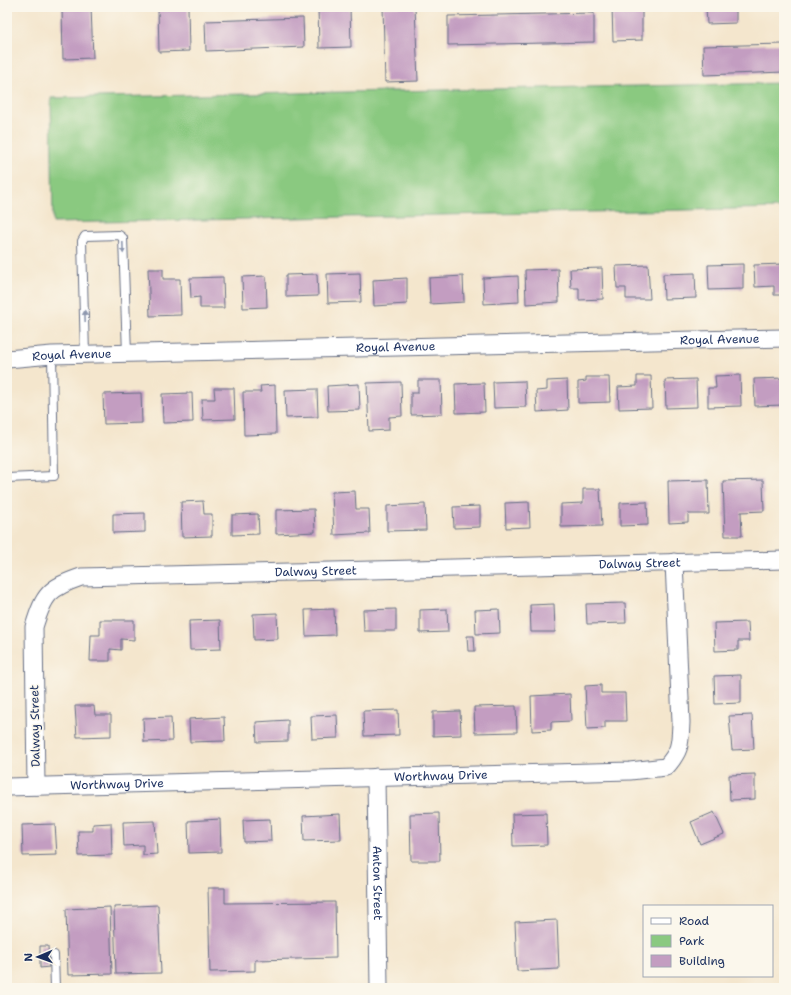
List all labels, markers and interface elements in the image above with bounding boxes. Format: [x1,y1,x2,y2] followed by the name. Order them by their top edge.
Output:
[120,242,127,254] one-way arrow
[82,309,88,322] one-way arrow
[680,331,760,348] street label: Royal Avenue
[356,338,436,356] street label: Royal Avenue
[31,346,112,365] street label: Royal Avenue
[598,554,681,572] street label: Dalway Street
[274,562,357,580] street label: Dalway Street
[26,685,44,767] street label: Dalway Street
[394,767,488,785] street label: Worthway Drive
[70,775,164,793] street label: Worthway Drive
[369,845,386,921] street label: Anton Street
[643,905,773,977] legend
[679,913,710,929] text: Road
[679,933,705,949] text: Park
[18,937,58,977] north arrow
[21,952,36,962] text: N
[679,953,725,969] text: Building

